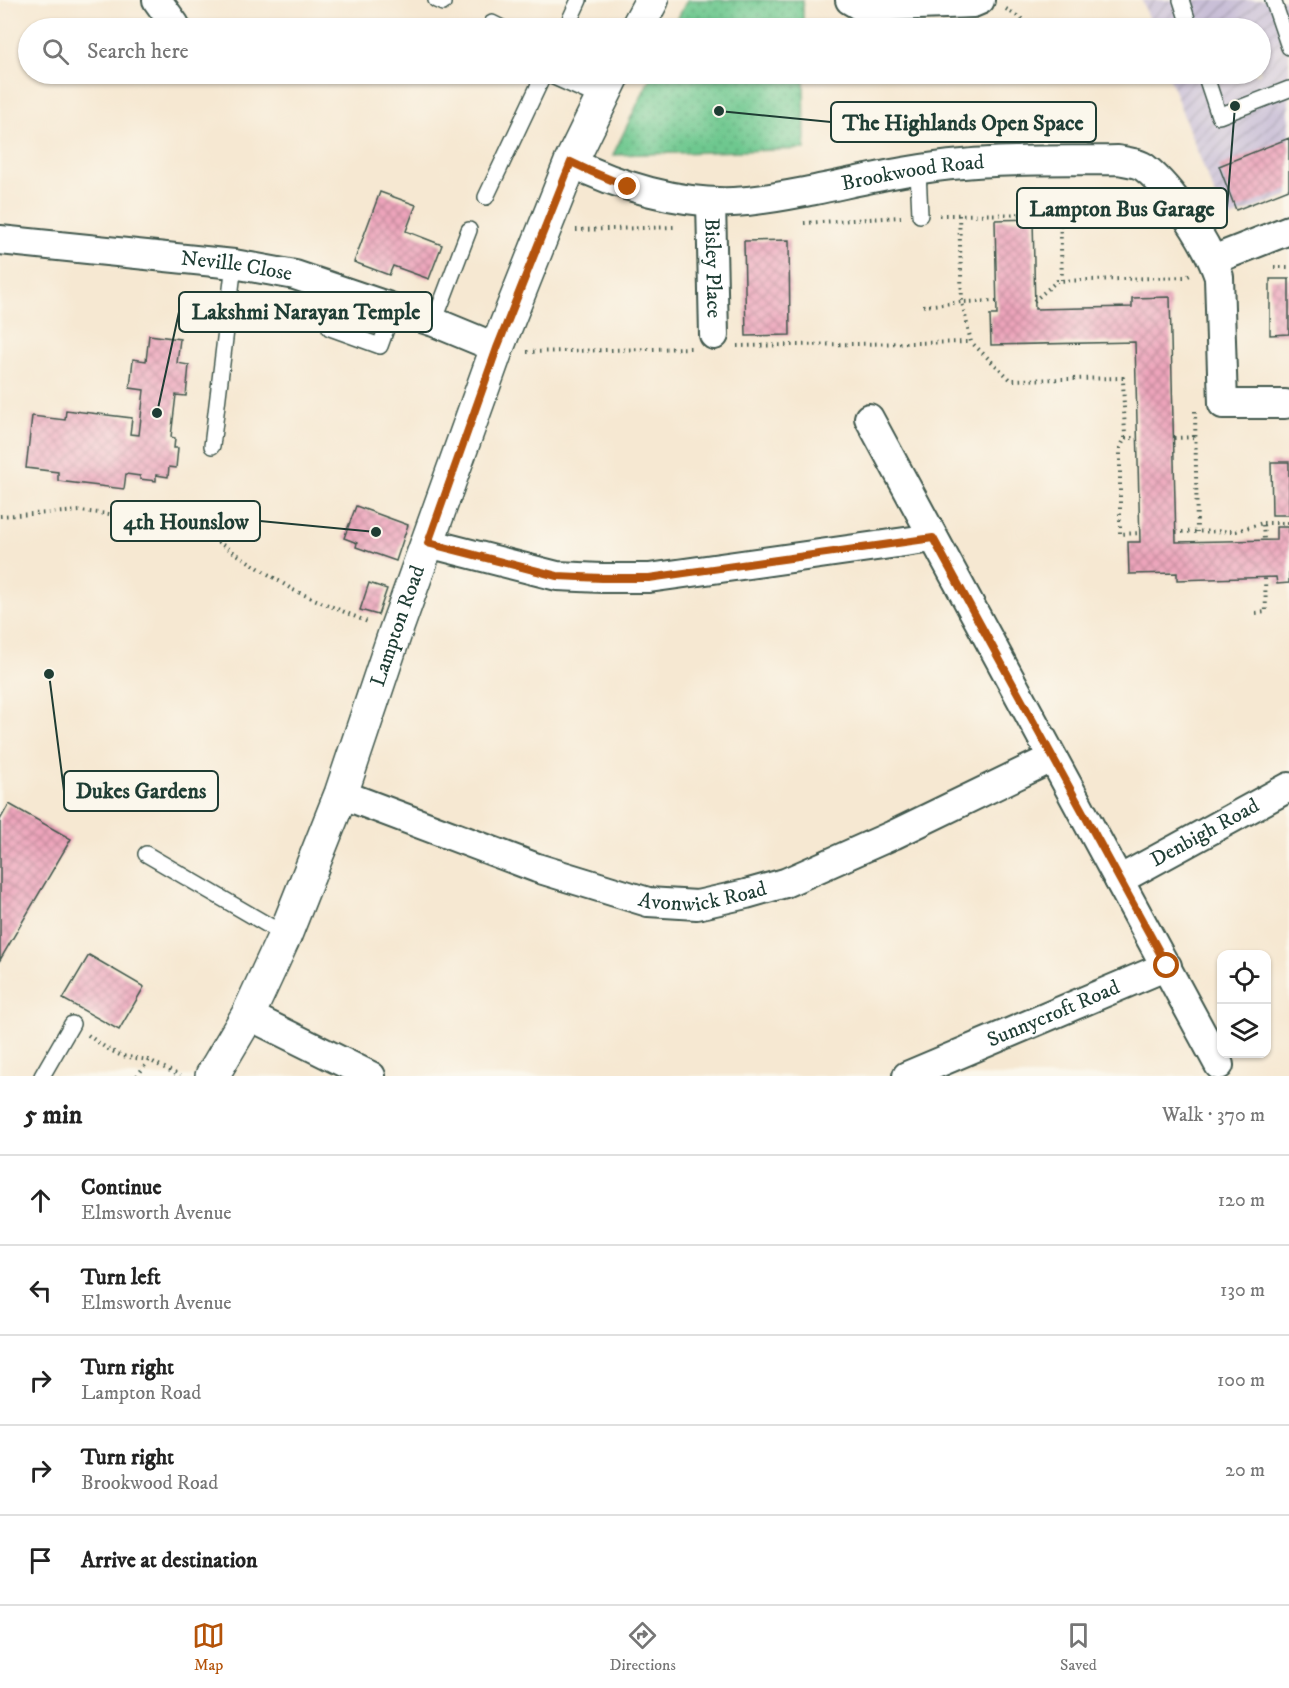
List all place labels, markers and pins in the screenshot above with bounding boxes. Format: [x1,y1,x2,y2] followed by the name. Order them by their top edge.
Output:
[831,102,1096,142] callout: The Highlands Open Space
[1017,188,1227,228] callout: Lampton Bus Garage
[179,292,432,332] callout: Lakshmi Narayan Temple
[111,501,260,541] callout: 4th Hounslow
[64,771,218,811] callout: Dukes Gardens

